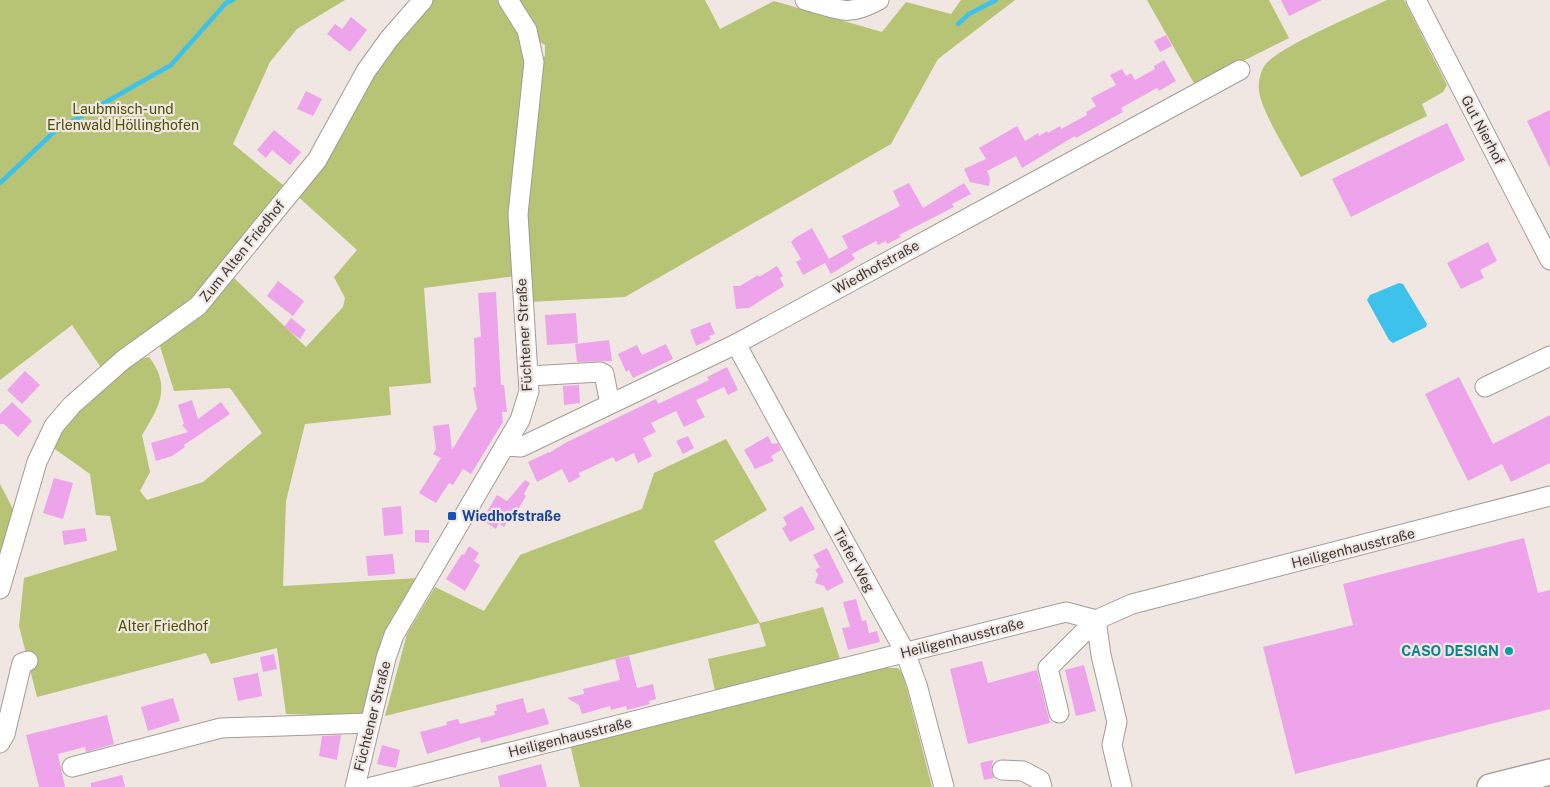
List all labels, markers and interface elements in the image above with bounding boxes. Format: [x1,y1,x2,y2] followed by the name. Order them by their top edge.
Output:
[1458,93,1508,168] street label: Gut Nierhof
[47,101,199,133] park label: Laubmisch- und Erlenwald Höllinghofen
[196,197,288,305] street label: Zum Alten Friedhof
[830,237,922,297] street label: Wiedhofstraße
[513,278,535,392] street label: Füchtener Straße
[462,508,561,524] place label: Wiedhofstraße
[446,510,458,522] marker: Wiedhofstraße
[830,525,878,595] street label: Tiefer Weg
[1290,525,1416,571] street label: Heiligenhausstraße
[899,615,1025,661] street label: Heiligenhausstraße
[118,618,209,634] park label: Alter Friedhof
[1401,643,1499,659] place label: CASO DESIGN
[1503,645,1515,657] marker: CASO DESIGN
[351,659,393,773] street label: Füchtener Straße
[507,714,633,760] street label: Heiligenhausstraße

